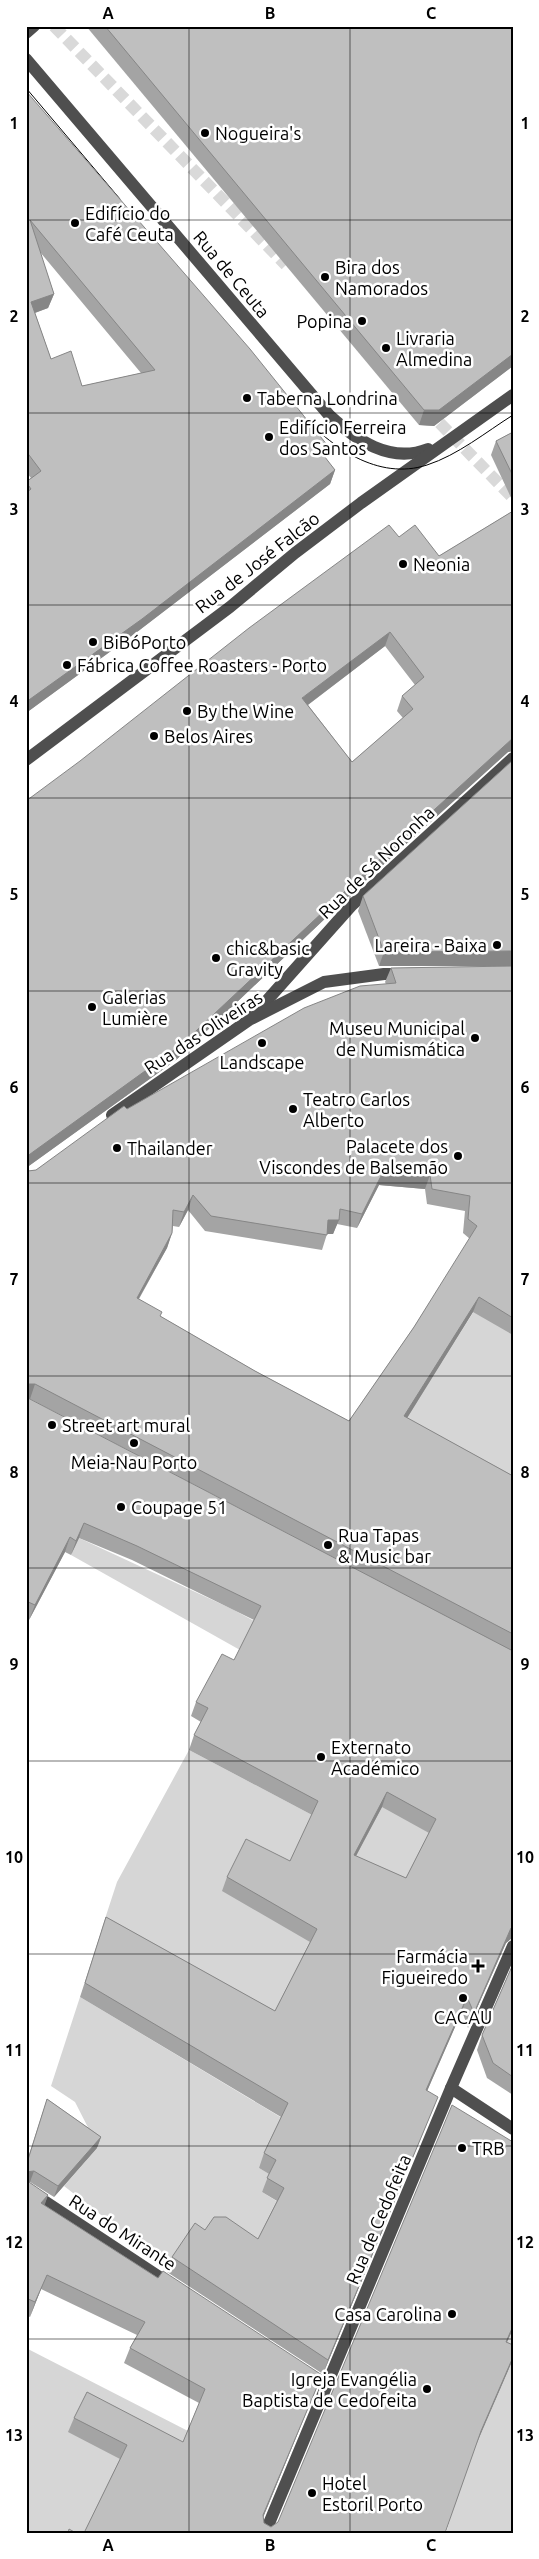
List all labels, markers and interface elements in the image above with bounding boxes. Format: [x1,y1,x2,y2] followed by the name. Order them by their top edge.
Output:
[102,4,114,22] text: A
[265,4,275,22] text: B
[426,4,436,22] text: C
[9,114,19,132] text: 1
[520,114,530,132] text: 1
[215,123,301,143] place label: Nogueira's
[199,127,211,139] marker: Nogueira's
[85,203,174,244] place label: Edifício do Café Ceuta
[69,217,81,229] marker: Edifício do Café Ceuta
[190,227,274,321] street label: Rua de Ceuta
[335,257,428,298] place label: Bira dos Namorados
[319,271,331,283] marker: Bira dos Namorados
[9,307,19,325] text: 2
[520,307,530,325] text: 2
[296,311,352,331] place label: Popina
[356,315,368,327] marker: Popina
[396,328,472,369] place label: Livraria Almedina
[380,342,392,354] marker: Livraria Almedina
[257,388,398,408] place label: Taberna Londrina
[241,392,253,404] marker: Taberna Londrina
[279,417,407,458] place label: Edifício Ferreira dos Santos
[263,431,275,443] marker: Edifício Ferreira dos Santos
[9,500,19,518] text: 3
[520,500,530,518] text: 3
[191,507,323,617] street label: Rua de José Falcão
[413,554,470,574] place label: Neonia
[397,558,409,570] marker: Neonia
[103,632,186,652] place label: BiBóPorto
[87,636,99,648] marker: BiBóPorto
[77,655,327,675] place label: Fábrica Coffee Roasters - Porto
[61,659,73,671] marker: Fábrica Coffee Roasters - Porto
[9,692,19,710] text: 4
[520,692,530,710] text: 4
[197,701,294,721] place label: By the Wine
[181,705,193,717] marker: By the Wine
[164,726,253,746] place label: Belos Aires
[148,730,160,742] marker: Belos Aires
[314,802,438,922] street label: Rua de Sá Noronha
[9,885,19,903] text: 5
[520,885,530,903] text: 5
[375,935,487,955] place label: Lareira - Baixa
[226,938,310,979] place label: chic&basic Gravity
[491,939,503,951] marker: Lareira - Baixa
[210,952,222,964] marker: chic&basic Gravity
[140,986,266,1078] street label: Rua das Oliveiras
[102,987,168,1028] place label: Galerias Lumière
[86,1001,98,1013] marker: Galerias Lumière
[329,1018,465,1059] place label: Museu Municipal de Numismática
[469,1032,481,1044] marker: Museu Municipal de Numismática
[256,1037,268,1049] marker: Landscape
[219,1052,305,1072] place label: Landscape
[9,1078,19,1096] text: 6
[520,1078,530,1096] text: 6
[303,1089,410,1130] place label: Teatro Carlos Alberto
[287,1103,299,1115] marker: Teatro Carlos Alberto
[259,1136,448,1177] place label: Palacete dos Viscondes de Balsemão
[127,1138,213,1158] place label: Thailander
[111,1142,123,1154] marker: Thailander
[452,1150,464,1162] marker: Palacete dos Viscondes de Balsemão
[9,1270,19,1288] text: 7
[520,1270,530,1288] text: 7
[62,1415,191,1435] place label: Street art mural
[46,1419,58,1431] marker: Street art mural
[128,1437,140,1449] marker: Meia-Nau Porto
[71,1452,197,1472] place label: Meia-Nau Porto
[9,1463,19,1481] text: 8
[520,1463,530,1481] text: 8
[131,1497,227,1517] place label: Coupage 51
[115,1501,127,1513] marker: Coupage 51
[338,1525,431,1566] place label: Rua Tapas & Music bar
[322,1539,334,1551] marker: Rua Tapas & Music bar
[9,1655,19,1673] text: 9
[520,1655,530,1673] text: 9
[331,1737,419,1778] place label: Externato Académico
[315,1751,327,1763] marker: Externato Académico
[5,1848,23,1866] text: 10
[516,1848,534,1866] text: 10
[381,1946,468,1987] place label: Farmácia Figueiredo
[472,1960,484,1972] marker: Farmácia Figueiredo
[457,1992,469,2004] marker: CACAU
[434,2007,492,2027] place label: CACAU
[5,2041,23,2059] text: 11
[516,2041,534,2059] text: 11
[472,2138,505,2158] place label: TRB
[456,2142,468,2154] marker: TRB
[342,2151,414,2287] street label: Rua de Cedofeita
[66,2190,180,2274] street label: Rua do Mirante
[5,2233,23,2251] text: 12
[516,2233,534,2251] text: 12
[334,2304,442,2324] place label: Casa Carolina
[446,2308,458,2320] marker: Casa Carolina
[242,2369,417,2410] place label: Igreja Evangélia Baptista de Cedofeita
[421,2383,433,2395] marker: Igreja Evangélia Baptista de Cedofeita
[5,2426,23,2444] text: 13
[516,2426,534,2444] text: 13
[322,2473,423,2514] place label: Hotel Estoril Porto
[306,2487,318,2499] marker: Hotel Estoril Porto
[102,2536,114,2554] text: A
[265,2536,275,2554] text: B
[426,2536,436,2554] text: C

